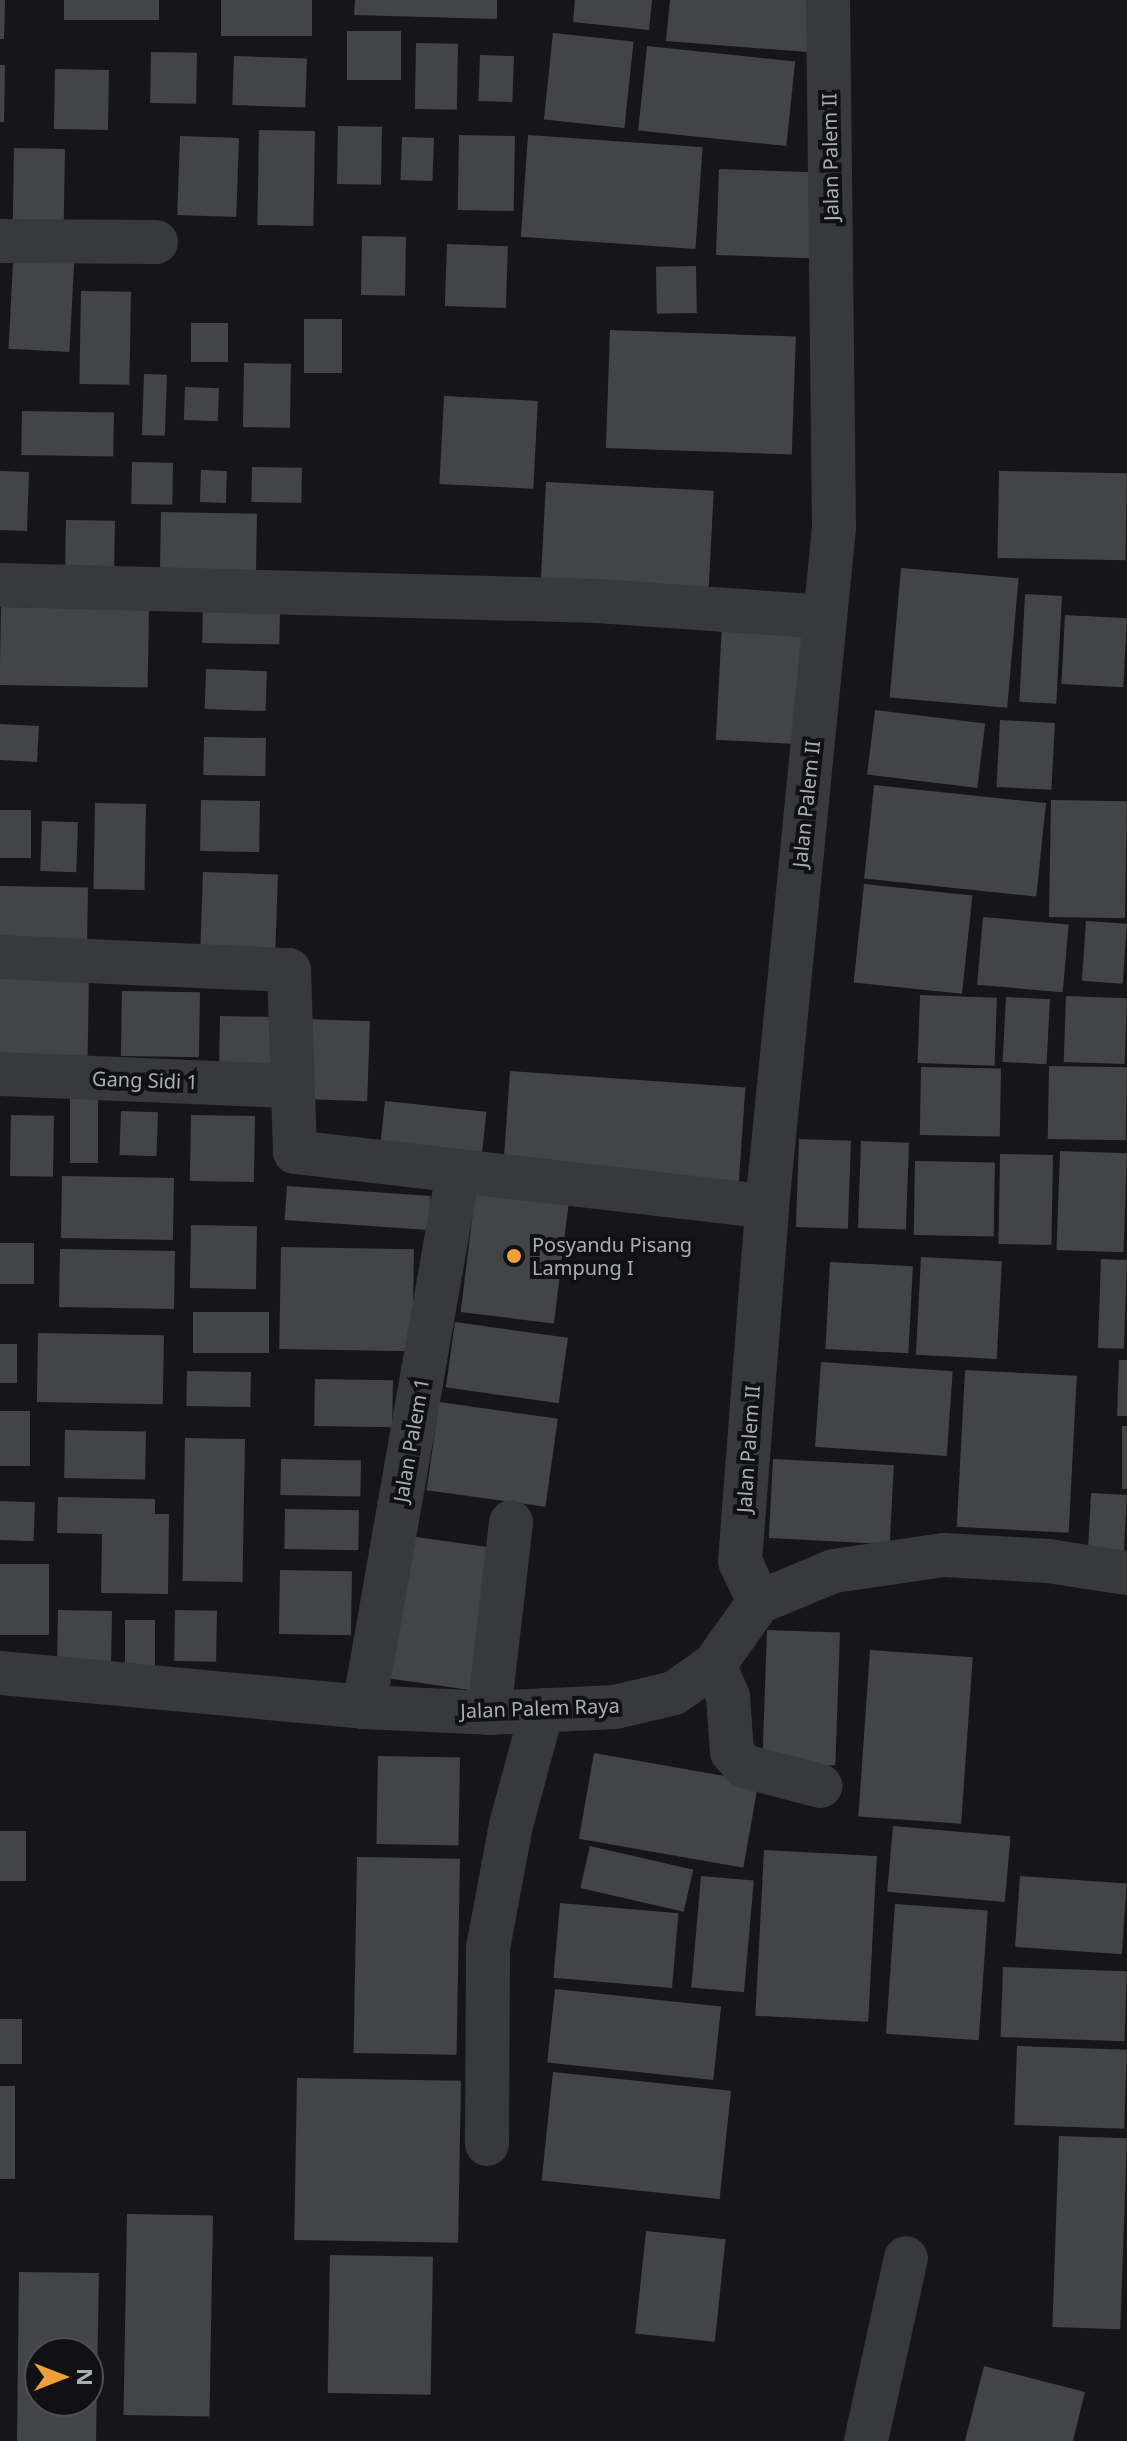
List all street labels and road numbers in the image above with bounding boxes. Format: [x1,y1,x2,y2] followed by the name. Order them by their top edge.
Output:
[817,93,843,221] street label: Jalan Palem II
[787,739,825,869] street label: Jalan Palem II
[92,1066,198,1094] street label: Gang Sidi 1
[388,1376,434,1504] street label: Jalan Palem 1
[732,1384,764,1514] street label: Jalan Palem II
[460,1693,620,1723] street label: Jalan Palem Raya

